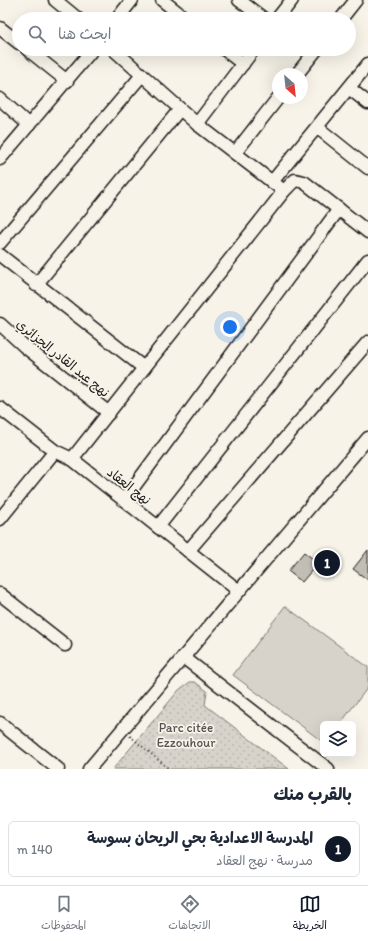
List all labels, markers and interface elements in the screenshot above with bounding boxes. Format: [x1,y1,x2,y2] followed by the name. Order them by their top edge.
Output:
[12,12,356,56] search box
[26,23,48,45] icon: search
[58,25,112,43] text: ابحث هنا
[272,68,308,104] north arrow
[12,316,113,402] street label: نهج عبد القادر الجزائري
[220,317,240,337] your location
[103,464,154,509] street label: نهج العقاد
[314,548,340,578] pin: 1
[157,720,216,750] park label: Parc citée Ezzouhour
[320,721,356,757] map controls
[320,721,356,757] button: layers
[274,784,352,804] text: بالقرب منك
[87,829,313,847] text: المدرسة الاعدادية بحي الريحان بسوسة
[17,842,53,857] text: 140 m
[335,842,341,857] text: 1
[216,853,313,868] text: مدرسة · نهج العقاد
[41,893,86,935] tab: المحفوظات
[168,893,211,935] tab: الاتجاهات
[293,893,327,935] tab: الخريطة

